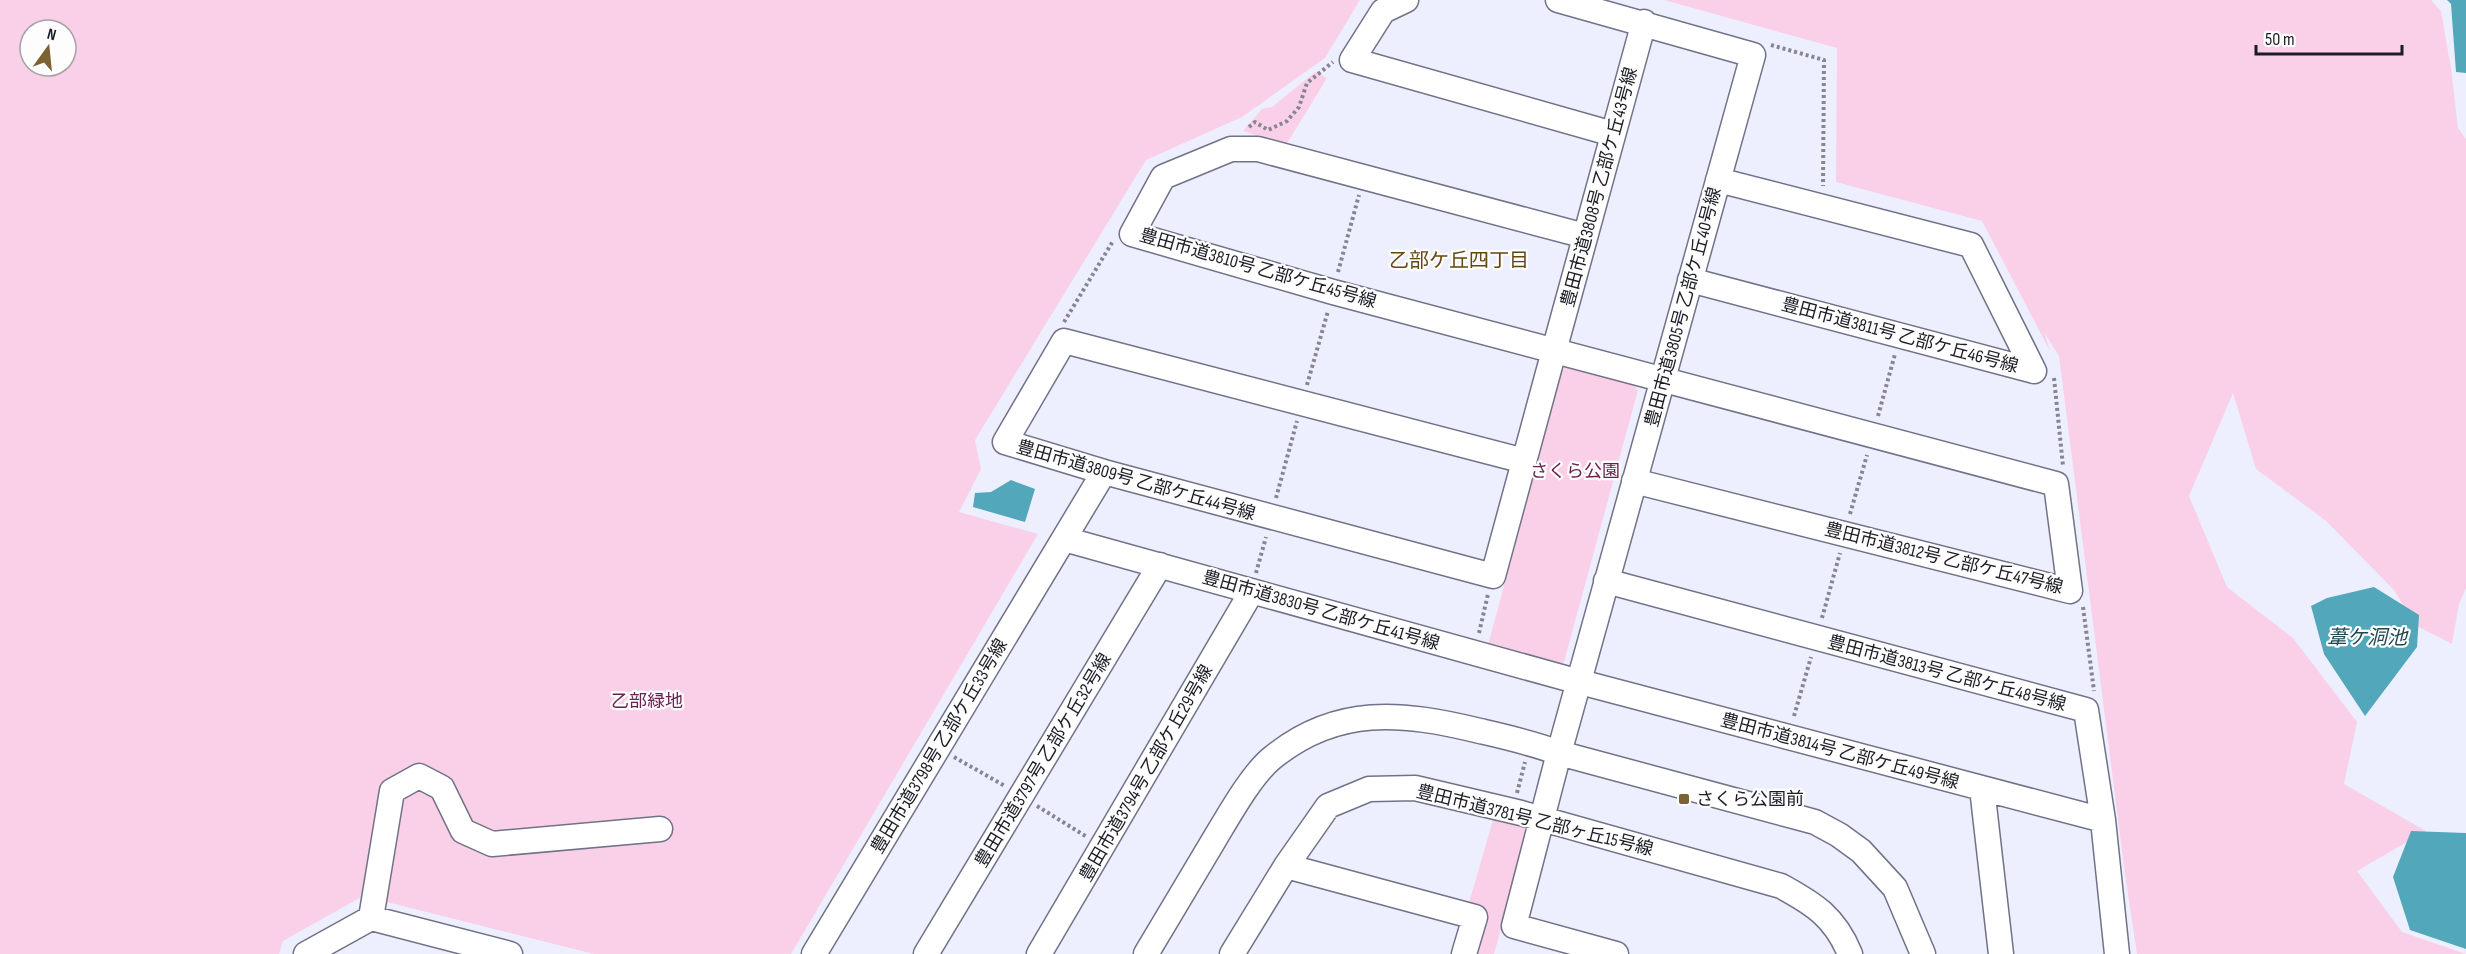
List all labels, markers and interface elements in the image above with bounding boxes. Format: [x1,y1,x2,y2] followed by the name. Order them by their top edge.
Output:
[18,18,78,78] north arrow
[2256,18,2402,56] scale bar
[45,25,58,45] text: N
[2265,29,2295,50] text: 50 m
[1557,65,1642,309] street label: 豊田市道3808号 乙部ケ丘43号線
[1641,185,1726,429] street label: 豊田市道3805号 乙部ケ丘40号線
[1137,225,1379,312] street label: 豊田市道3810号 乙部ケ丘45号線
[1389,249,1529,273] district label: 乙部ケ丘四丁目
[1779,294,2021,377] street label: 豊田市道3811号 乙部ケ丘46号線
[1014,436,1258,525] street label: 豊田市道3809号 乙部ケ丘44号線
[1530,461,1620,482] park label: さくら公園
[1823,519,2065,598] street label: 豊田市道3812号 乙部ケ丘47号線
[1200,567,1442,654] street label: 豊田市道3830号 乙部ケ丘41号線
[2327,626,2409,650] water label: 葦ケ洞池
[1826,632,2068,715] street label: 豊田市道3813号 乙部ケ丘48号線
[867,635,1012,857] street label: 豊田市道3798号 乙部ケ丘33号線
[971,650,1116,871] street label: 豊田市道3797号 乙部ケ丘32号線
[1076,661,1217,885] street label: 豊田市道3794号 乙部ケ丘29号線
[611,691,683,712] park label: 乙部緑地
[1719,710,1961,793] street label: 豊田市道3814号 乙部ケ丘49号線
[1414,781,1655,860] street label: 豊田市道3781号 乙部ヶ丘15号線
[1696,789,1804,810] place label: さくら公園前
[1677,792,1691,806] marker: さくら公園前

